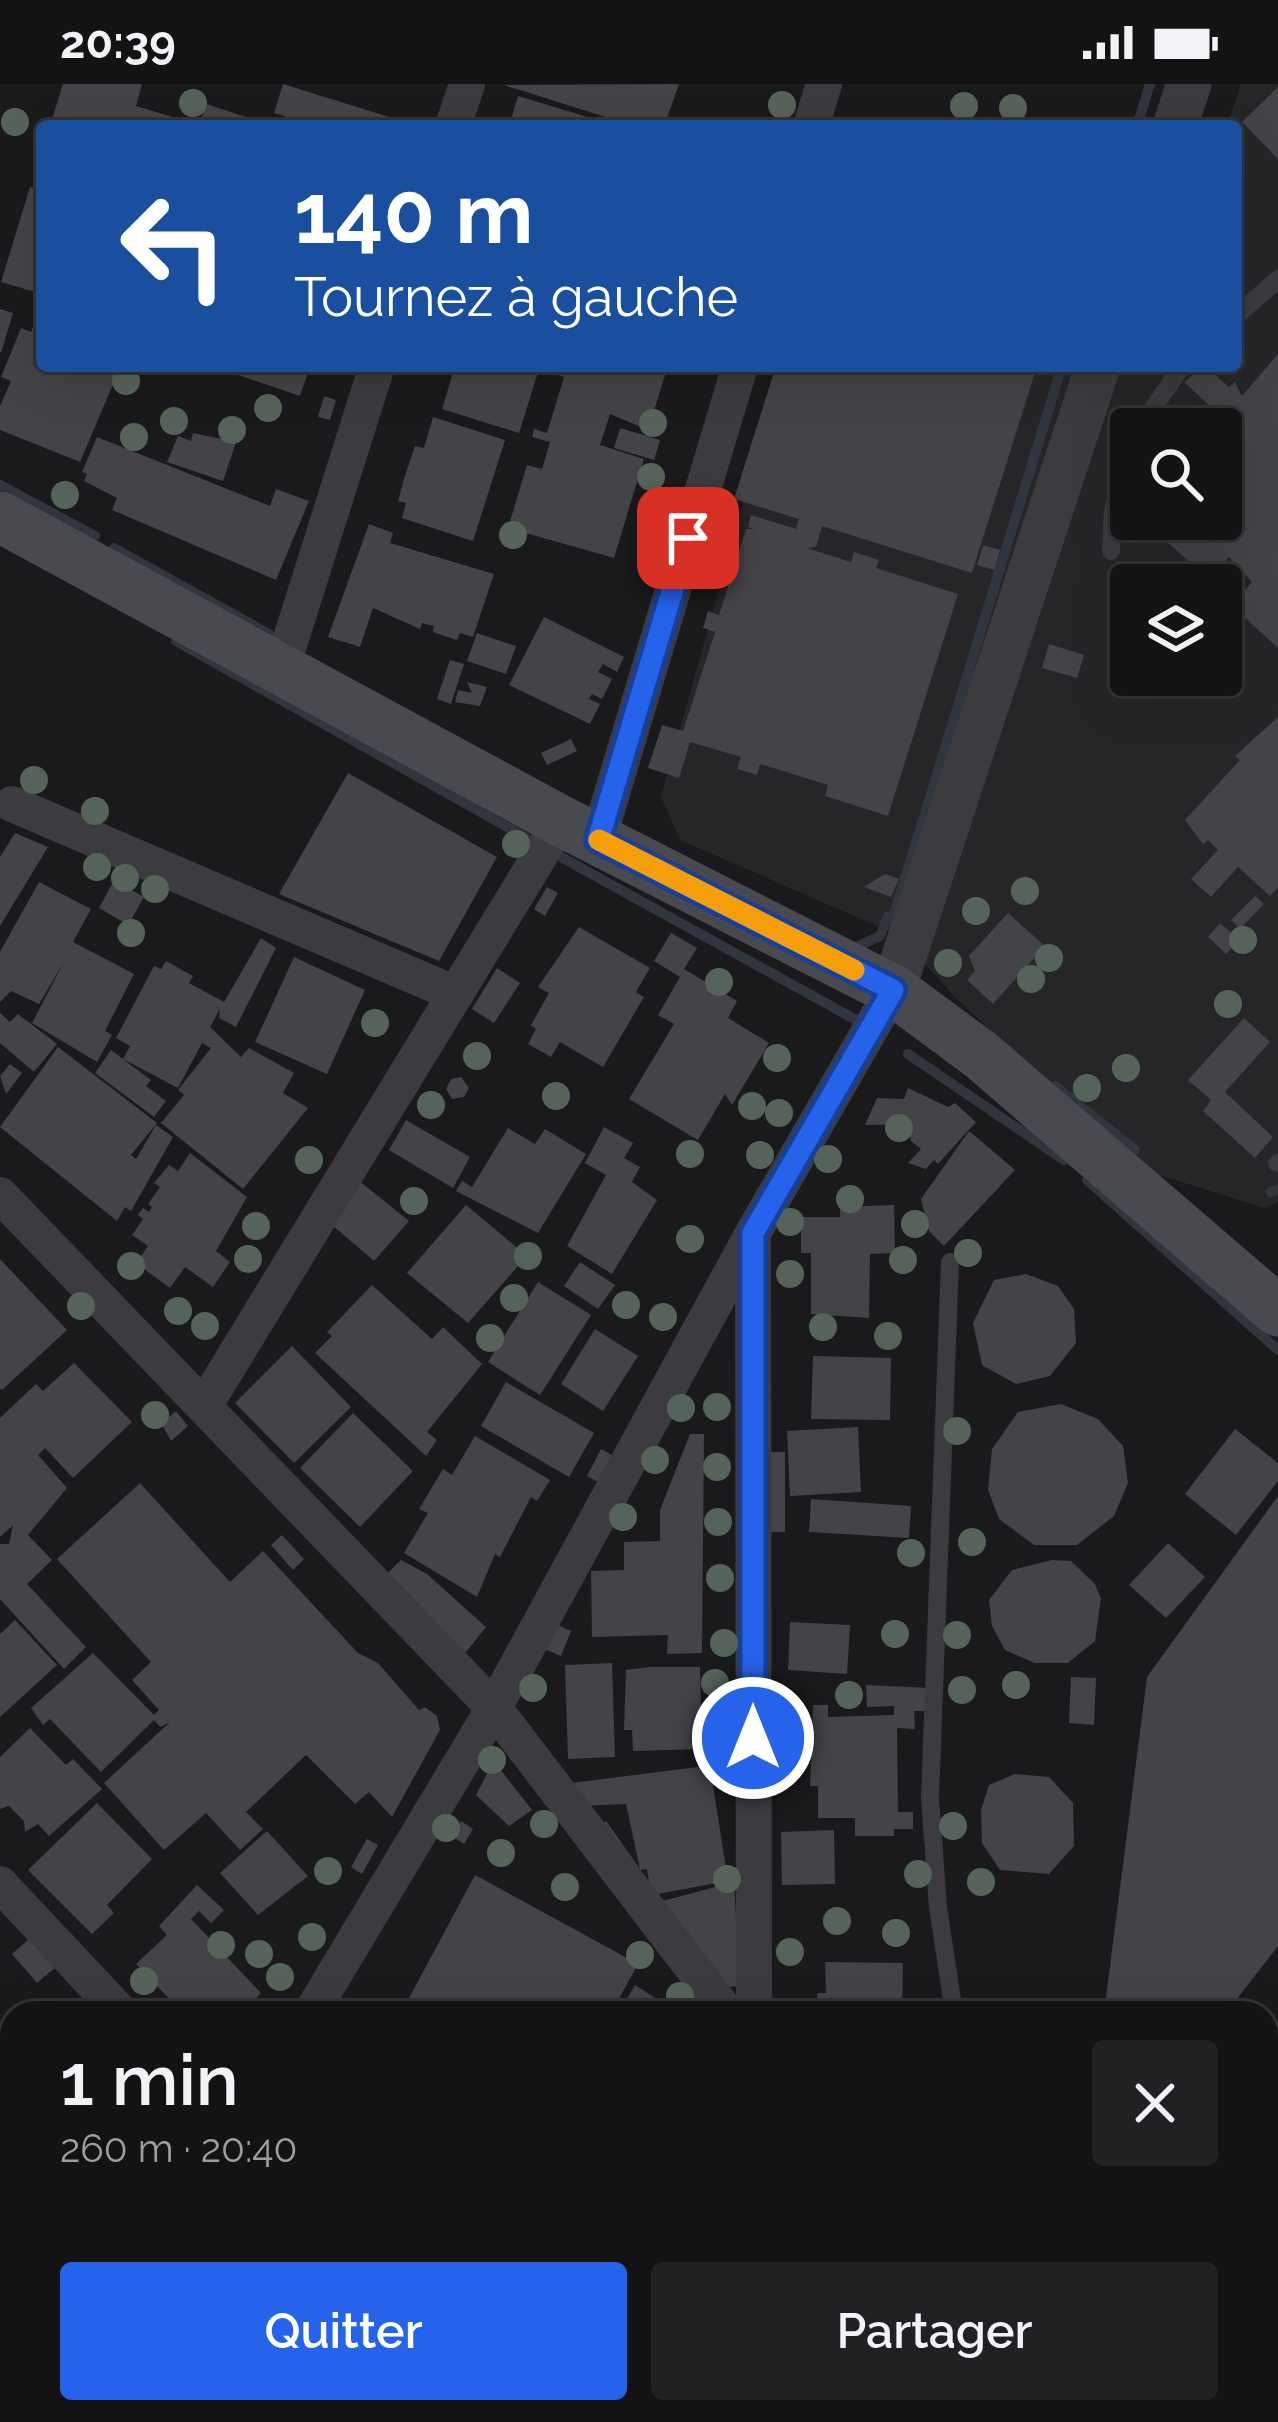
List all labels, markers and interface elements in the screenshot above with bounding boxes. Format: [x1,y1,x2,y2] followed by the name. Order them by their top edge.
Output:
[60,16,176,69] text: 20:39
[294,164,533,263] text: 140 m
[96,168,252,324] icon: left
[294,265,738,329] text: Tournez à gauche
[1110,408,1242,696] map controls
[1110,408,1242,540] button: search
[637,487,739,589] pin
[655,505,721,571] icon: arrive
[1110,564,1242,696] button: layers
[690,1675,816,1801] position arrow
[60,2037,239,2122] text: 1 min
[1092,2040,1218,2166] button: close
[60,2125,297,2171] text: 260 m · 20:40
[60,2262,627,2400] button: Quitter
[651,2262,1218,2400] button: Partager

